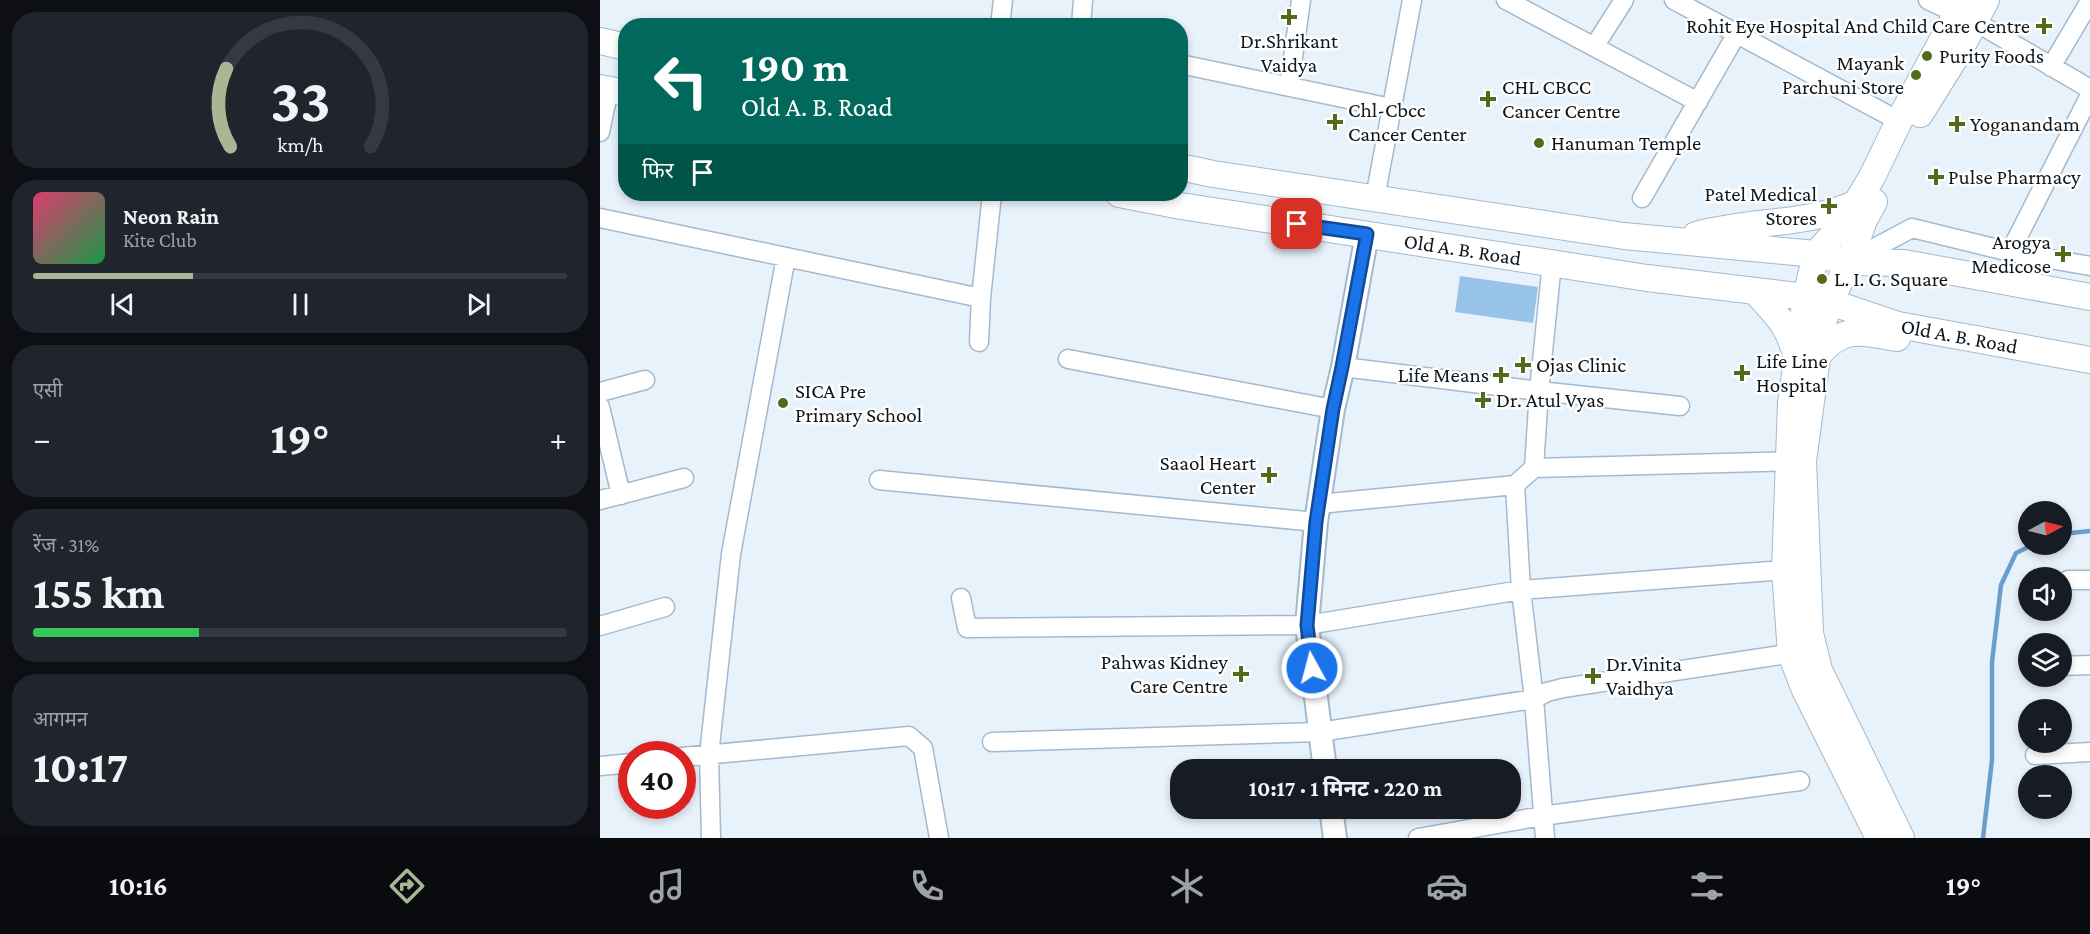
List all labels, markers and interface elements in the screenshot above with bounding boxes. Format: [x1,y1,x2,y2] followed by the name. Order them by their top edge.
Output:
[1280,8,1298,26] marker: Dr.Shrikant Vaidya
[1686,14,2030,38] place label: Rohit Eye Hospital And Child Care Centre
[2035,17,2053,35] marker: Rohit Eye Hospital And Child Care Centre
[1240,29,1339,77] place label: Dr.Shrikant Vaidya
[642,42,720,120] icon: left
[741,43,849,90] text: 190 m
[1939,44,2044,68] place label: Purity Foods
[1920,49,1934,63] marker: Purity Foods
[1782,51,1904,99] place label: Mayank Parchuni Store
[270,65,330,134] text: 33
[1909,68,1923,82] marker: Mayank Parchuni Store
[1502,75,1621,123] place label: CHL CBCC Cancer Centre
[1479,90,1497,108] marker: CHL CBCC Cancer Centre
[741,92,893,122] text: Old A. B. Road
[1348,98,1467,146] place label: Chl-Cbcc Cancer Center
[1970,112,2080,136] place label: Yoganandam
[1326,113,1344,131] marker: Chl-Cbcc Cancer Center
[1948,115,1966,133] marker: Yoganandam
[1551,131,1701,155] place label: Hanuman Temple
[277,133,324,157] text: km/h
[1532,136,1546,150] marker: Hanuman Temple
[686,156,719,189] icon: arrive
[642,158,674,183] text: फिर
[1948,165,2081,189] place label: Pulse Pharmacy
[1929,170,1943,184] marker: Pulse Pharmacy
[1704,182,1817,230] place label: Patel Medical Stores
[1271,198,1322,249] pin
[1822,199,1836,213] marker: Patel Medical Stores
[123,204,219,229] text: Neon Rain
[1280,207,1313,240] icon: arrive
[123,229,197,251] text: Kite Club
[1402,229,1523,270] street label: Old A. B. Road
[1971,230,2051,278] place label: Arogya Medicose
[2056,247,2070,261] marker: Arogya Medicose
[1834,267,1948,291] place label: L. I. G. Square
[1815,272,1829,286] marker: L. I. G. Square
[106,288,139,321] icon: previous
[284,288,317,321] icon: pause
[462,288,495,321] icon: next
[1899,314,2020,359] street label: Old A. B. Road
[1756,349,1828,397] place label: Life Line Hospital
[1536,353,1626,377] place label: Ojas Clinic
[1514,356,1532,374] marker: Ojas Clinic
[1398,363,1489,387] place label: Life Means
[1733,364,1751,382] marker: Life Line Hospital
[1494,368,1508,382] marker: Life Means
[33,379,63,401] text: एसी
[795,379,922,427] place label: SICA Pre Primary School
[1496,388,1604,412] place label: Dr. Atul Vyas
[1474,391,1492,409] marker: Dr. Atul Vyas
[776,396,790,410] marker: SICA Pre Primary School
[271,413,329,463] text: 19°
[33,420,50,457] text: −
[550,420,567,457] text: +
[1160,451,1257,499] place label: Saaol Heart Center
[1260,466,1278,484] marker: Saaol Heart Center
[2018,501,2072,555] north arrow
[2018,501,2072,819] map controls
[33,534,99,556] text: रेंज · 31%
[2018,567,2072,621] button: sound
[33,568,165,618] text: 155 km
[2018,633,2072,687] button: layers
[1280,636,1344,700] position arrow
[1101,650,1228,698] place label: Pahwas Kidney Care Centre
[1606,652,1682,700] place label: Dr.Vinita Vaidhya
[1232,665,1250,683] marker: Pahwas Kidney Care Centre
[1584,667,1602,685] marker: Dr.Vinita Vaidhya
[2018,699,2072,753] button: +
[33,708,88,730] text: आगमन
[618,741,696,819] speed limit sign: 40
[33,742,128,792] text: 10:17
[2018,765,2072,819] button: −
[1249,776,1442,801] text: 10:17 · 1 मिनट · 220 m
[386,865,428,907] icon: directions
[646,865,688,907] icon: music
[906,865,948,907] icon: phone
[1166,865,1208,907] icon: climate
[1426,865,1468,907] icon: car
[1686,865,1728,907] icon: filters
[109,871,168,901] text: 10:16
[1946,871,1981,901] text: 19°

